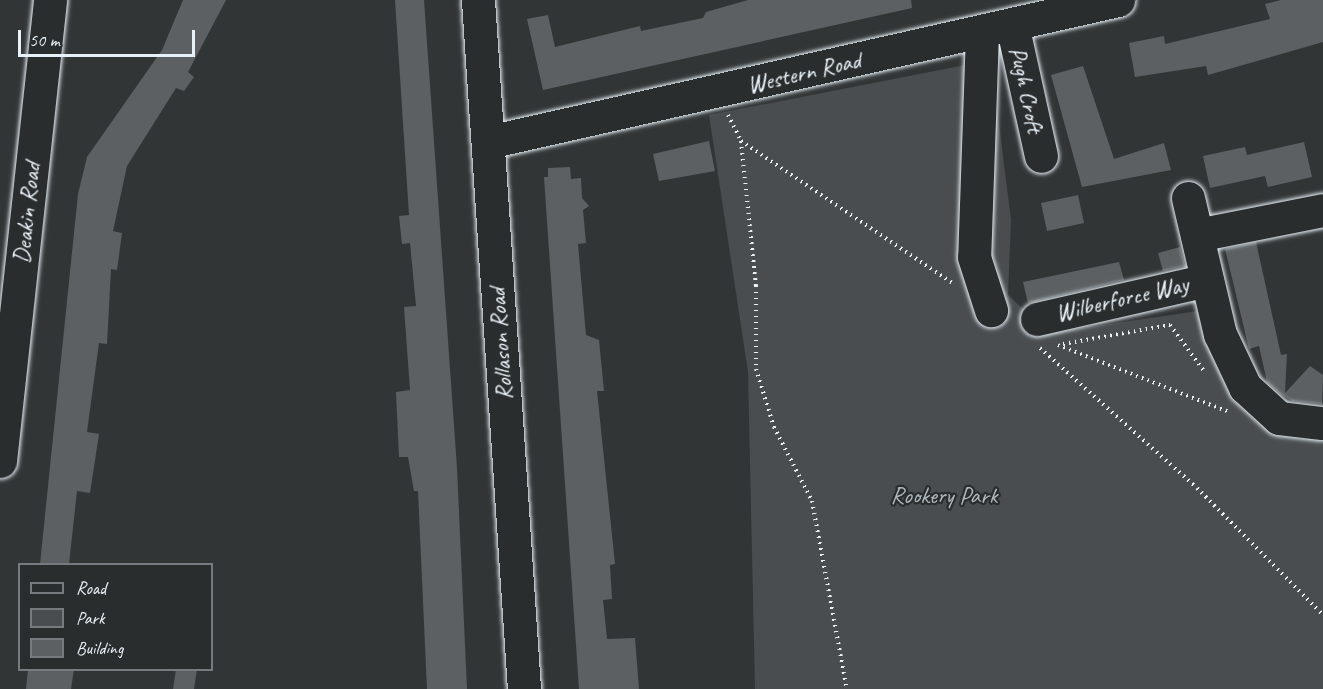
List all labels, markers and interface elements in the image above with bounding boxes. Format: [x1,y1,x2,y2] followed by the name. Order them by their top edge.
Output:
[21,18,198,56] scale bar
[29,29,60,51] text: 50 m
[1003,44,1049,136] street label: Pugh Croft
[745,46,863,100] street label: Western Road
[7,161,47,265] street label: Deakin Road
[1053,270,1191,328] street label: Wilberforce Way
[483,287,519,401] street label: Rollason Road
[891,482,997,510] park label: Rookery Park
[18,563,213,671] legend
[76,577,106,599] text: Road
[76,607,105,629] text: Park
[76,637,123,659] text: Building

